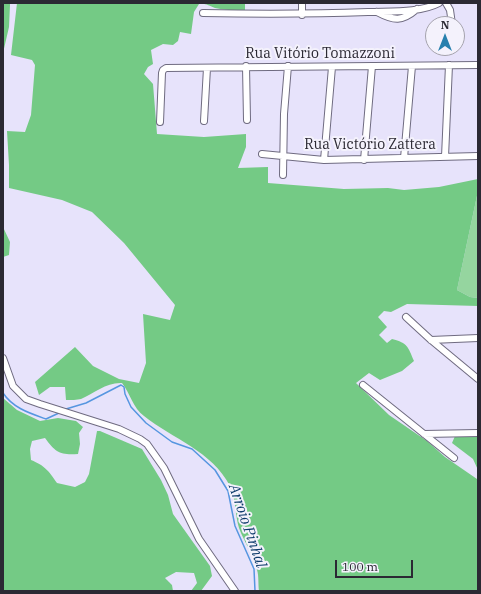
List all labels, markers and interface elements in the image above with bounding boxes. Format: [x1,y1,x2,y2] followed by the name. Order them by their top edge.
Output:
[425,16,465,56] north arrow
[441,18,449,32] text: N
[245,46,395,62] street label: Rua Vitório Tomazzoni
[304,137,436,153] street label: Rua Victório Zattera
[224,482,270,570] water label: Arroio Pinhal
[337,552,415,578] scale bar
[342,559,378,574] text: 100 m

